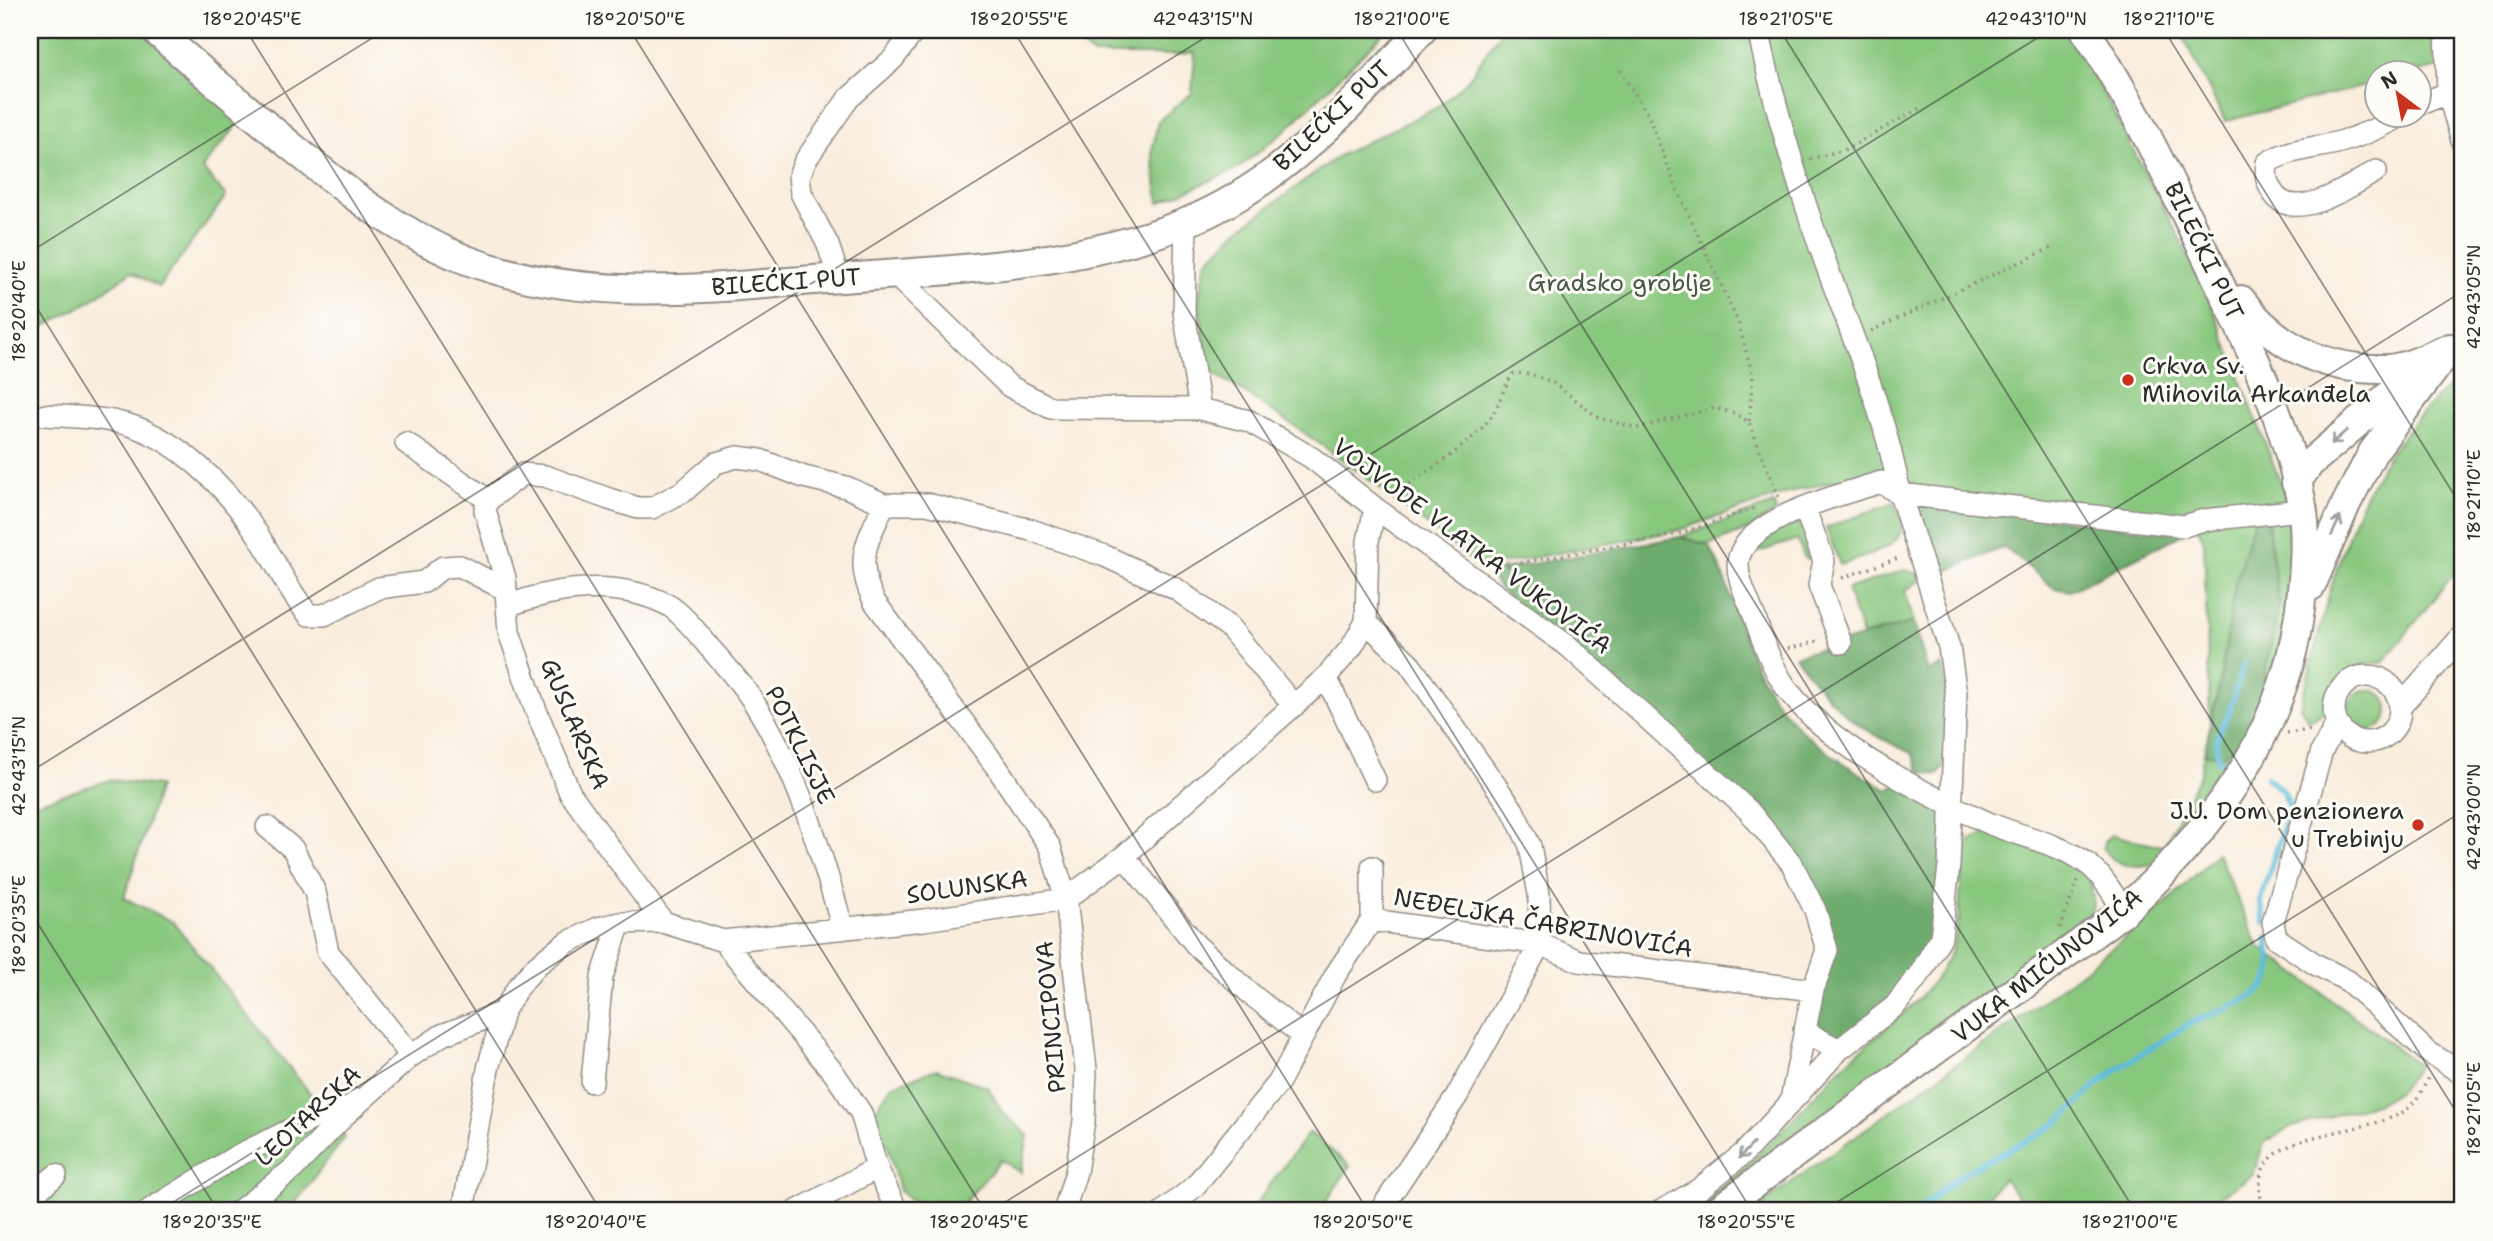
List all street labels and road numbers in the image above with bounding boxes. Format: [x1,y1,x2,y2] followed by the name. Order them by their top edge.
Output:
[1266,53,1398,179] street label: BILEĆKI PUT
[2157,177,2251,325] street label: BILEĆKI PUT
[710,261,862,303] street label: BILEĆKI PUT
[1326,431,1618,661] street label: VOJVODE VLATKA VUKOVIĆA
[533,653,617,795] street label: GUSLARSKA
[758,681,842,809] street label: POTKLISJE
[904,863,1030,911] street label: SOLUNSKA
[1391,881,1695,965] street label: NEĐELJKA ČABRINOVIĆA
[1945,881,2149,1051] street label: VUKA MIĆUNOVIĆA
[1028,940,1074,1094] street label: PRINCIPOVA
[248,1059,368,1173] street label: LEOTARSKA

